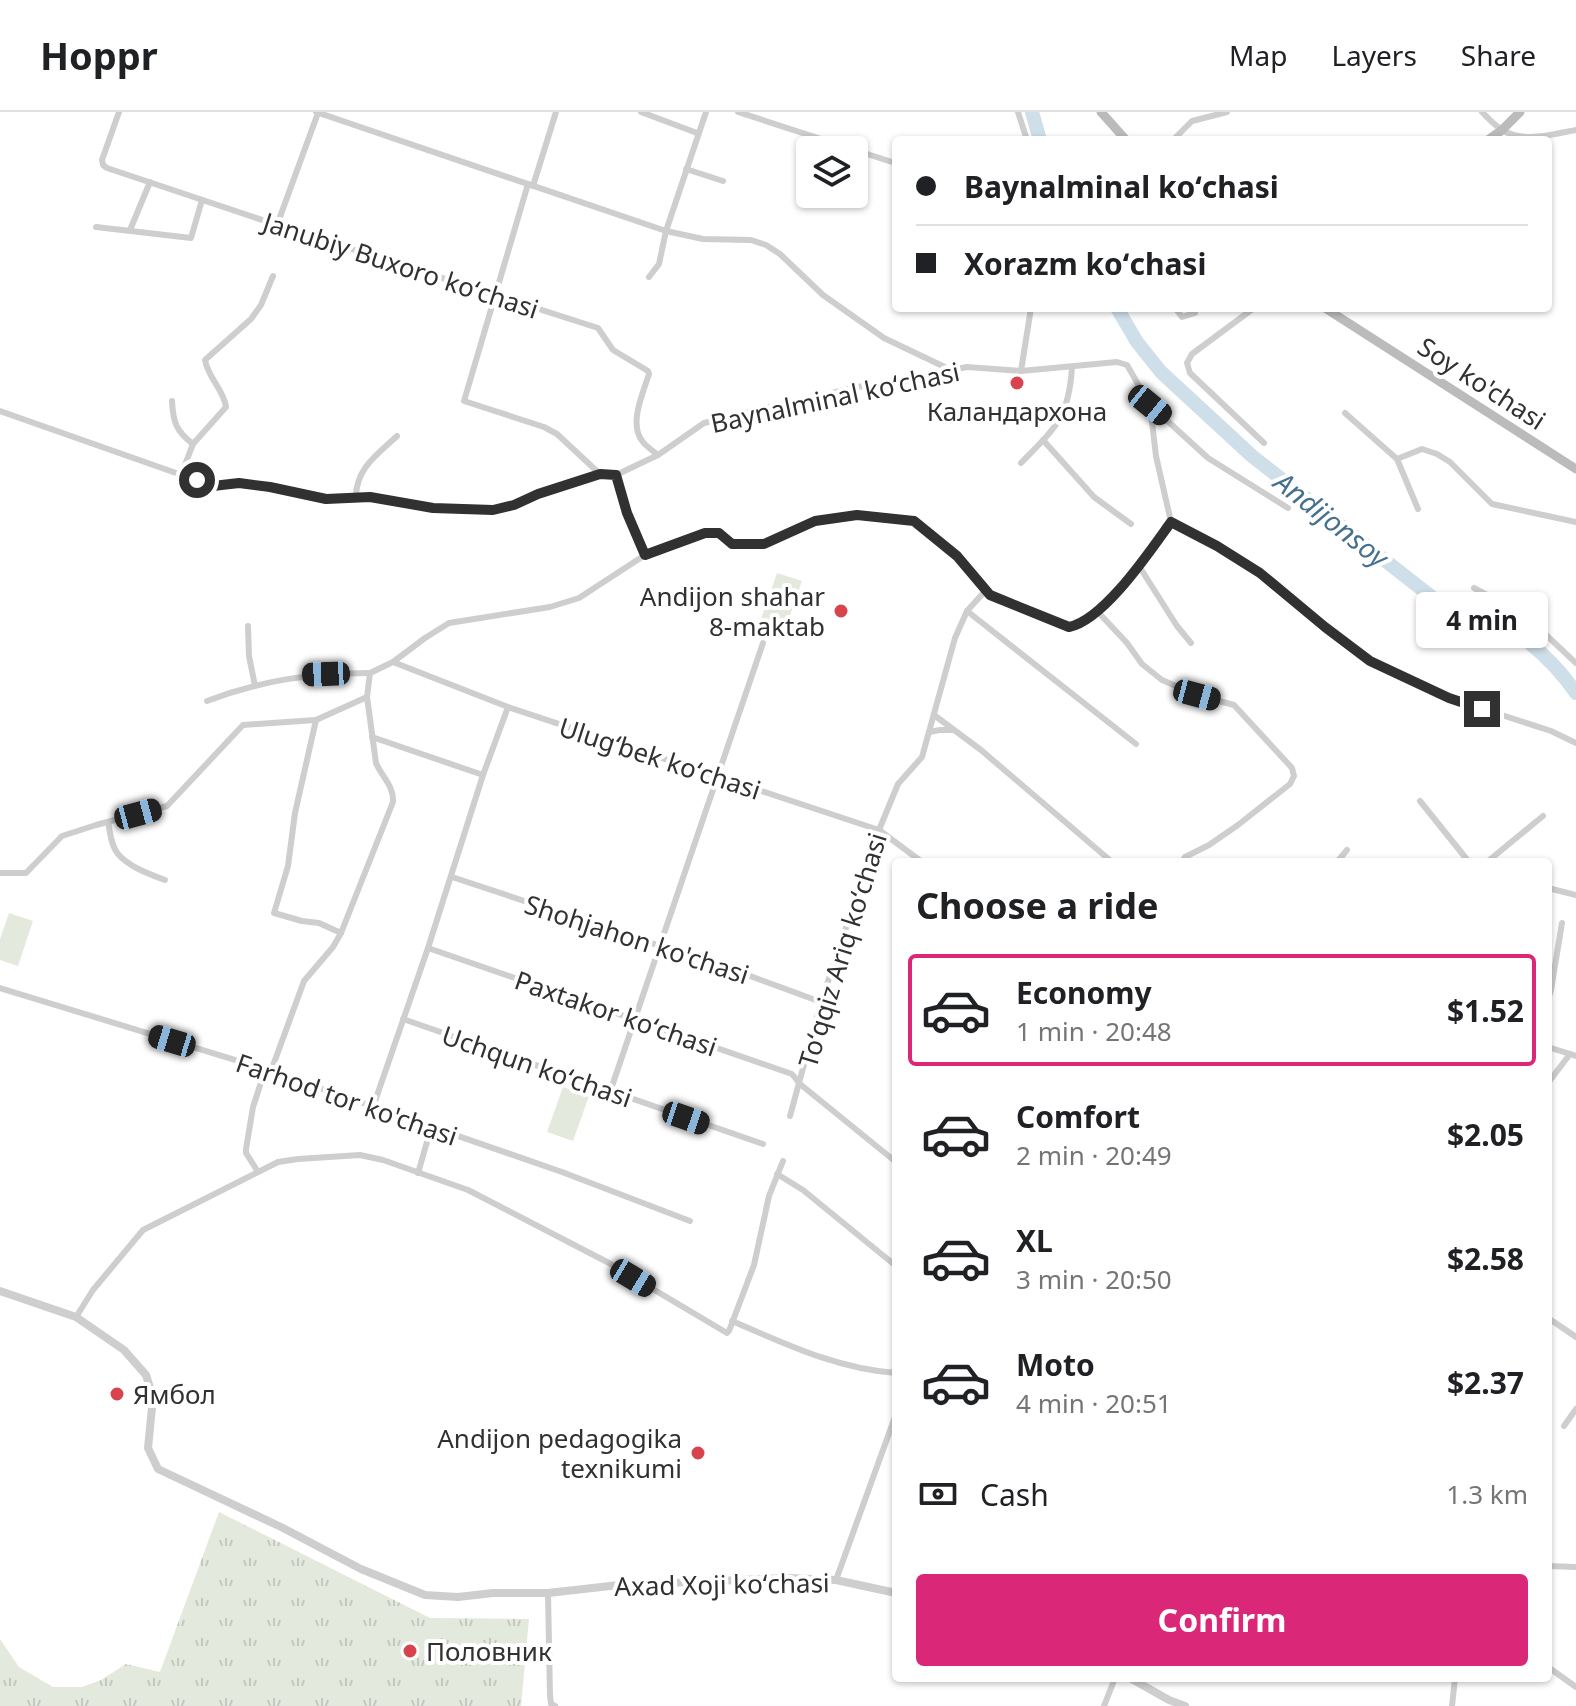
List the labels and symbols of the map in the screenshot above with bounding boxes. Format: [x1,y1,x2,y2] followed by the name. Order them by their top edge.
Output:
[256,203,543,327] street label: Janubiy Buxoro koʻchasi
[1411,328,1553,438] street label: Soy ko'chasi
[707,353,963,441] street label: Baynalminal koʻchasi
[1008,374,1026,392] marker: Каландархона
[1124,381,1176,429] car
[927,393,1107,429] place label: Каландархона
[1266,461,1398,577] water label: Andijonsoy
[179,462,215,498] route start
[640,578,825,644] place label: Andijon shahar 8-maktab
[1416,593,1548,649] callout: 4 min
[832,602,850,620] marker: Andijon shahar 8-maktab
[302,661,350,687] car
[1171,677,1223,713] car
[1464,691,1500,727] route end
[555,708,765,808] street label: Ulugʻbek koʻchasi
[112,796,164,832] car
[789,828,895,1072] street label: Toʻqqiz Ariq koʻchasi
[520,886,754,992] street label: Shohjahon ko'chasi
[510,962,722,1064] street label: Paxtakor koʻchasi
[437,1017,637,1115] street label: Uchqun koʻchasi
[146,1023,198,1059] car
[231,1044,463,1154] street label: Farhod tor ko'chasi
[659,1099,713,1137] car
[606,1255,660,1301] car
[133,1376,216,1412] place label: Ямбол
[108,1385,126,1403] marker: Ямбол
[437,1420,682,1486] place label: Andijon pedagogika texnikumi
[689,1444,707,1462] marker: Andijon pedagogika texnikumi
[614,1564,830,1604] street label: Axad Xoji koʻchasi
[426,1633,552,1669] place label: Половник
[401,1642,419,1660] marker: Половник

